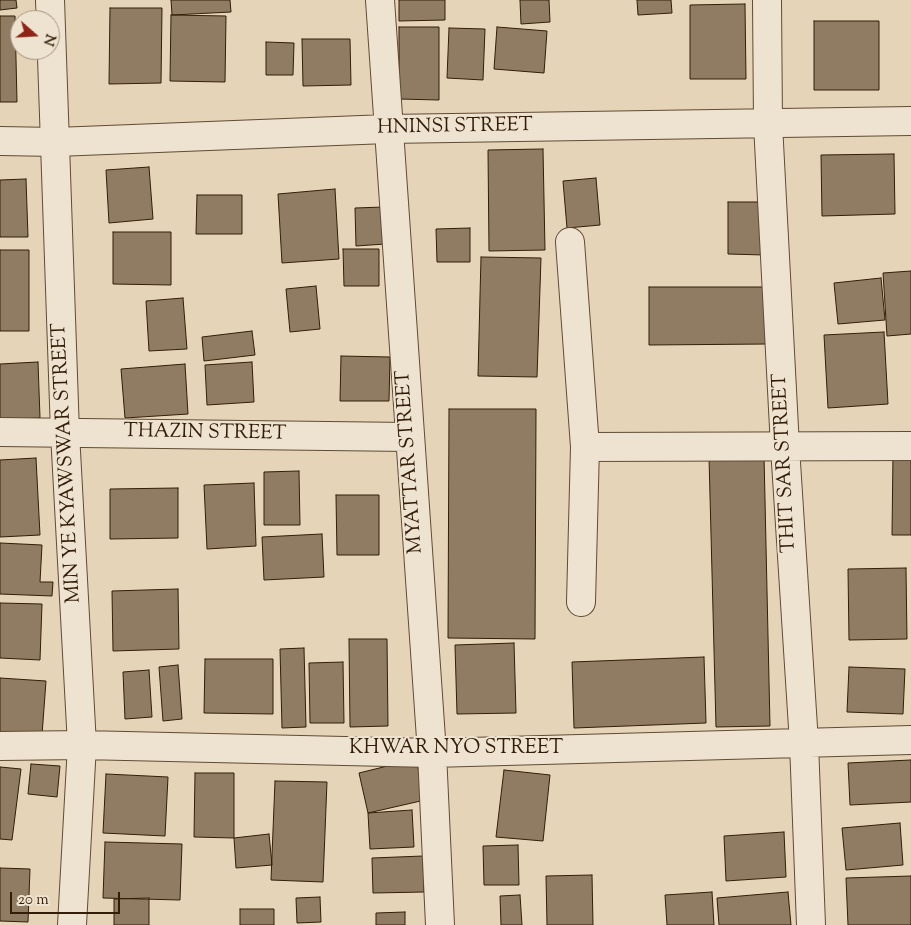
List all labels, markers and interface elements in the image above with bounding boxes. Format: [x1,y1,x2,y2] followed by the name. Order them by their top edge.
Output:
[10,10,60,60] north arrow
[37,31,60,48] text: N
[377,115,533,141] street label: HNINSI STREET
[49,322,87,604] street label: MIN YE KYAWSWAR STREET
[393,369,429,555] street label: MYATTAR STREET
[769,373,803,553] street label: THIT SAR STREET
[123,421,287,447] street label: THAZIN STREET
[349,738,563,762] street label: KHWAR NYO STREET
[12,882,122,914] scale bar
[18,890,49,911] text: 20 m

